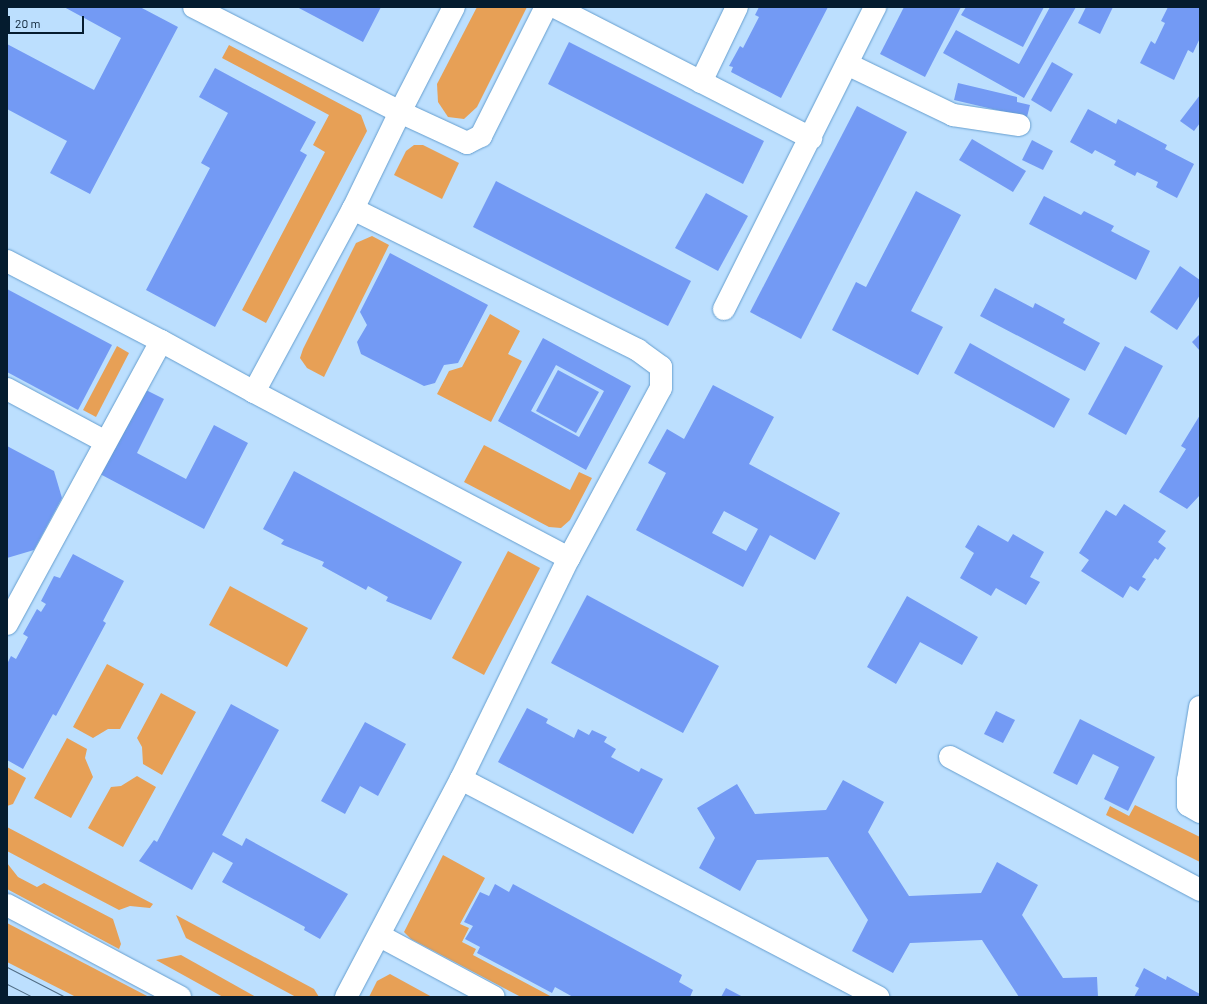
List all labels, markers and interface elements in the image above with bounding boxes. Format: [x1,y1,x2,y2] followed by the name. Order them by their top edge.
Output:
[10,8,86,34] scale bar
[15,16,41,30] text: 20 m

